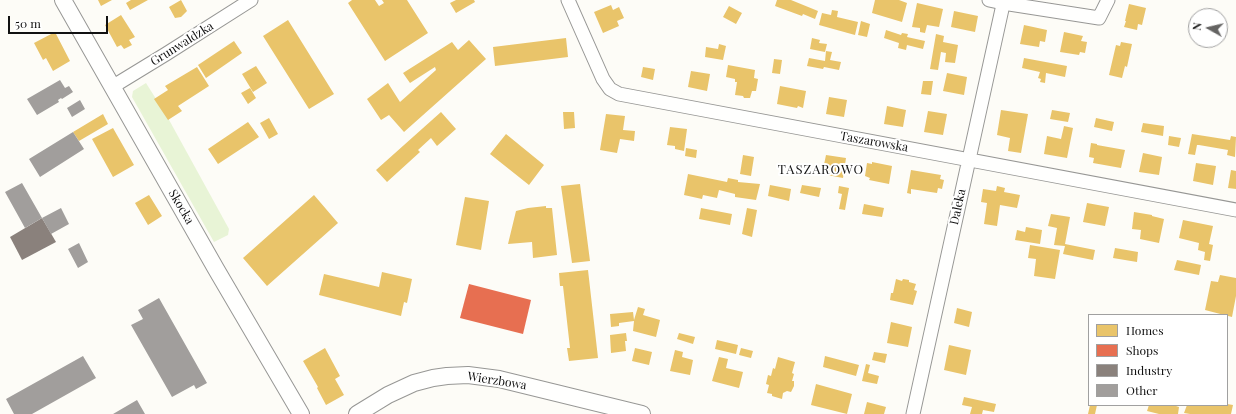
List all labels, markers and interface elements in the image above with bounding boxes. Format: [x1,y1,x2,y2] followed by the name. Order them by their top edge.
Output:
[10,8,110,34] scale bar
[1188,8,1228,48] north arrow
[15,15,41,31] text: 50 m
[148,19,216,69] street label: Grunwaldzka
[1189,21,1205,31] text: N
[839,129,909,155] street label: Taszarowska
[778,162,864,178] district label: TASZAROWO
[165,187,197,227] street label: Skocka
[947,188,969,226] street label: Daleka
[1088,314,1228,406] legend
[1126,322,1164,338] text: Homes
[1126,342,1158,358] text: Shops
[1126,362,1172,378] text: Industry
[466,369,528,393] street label: Wierzbowa
[1126,382,1158,398] text: Other

